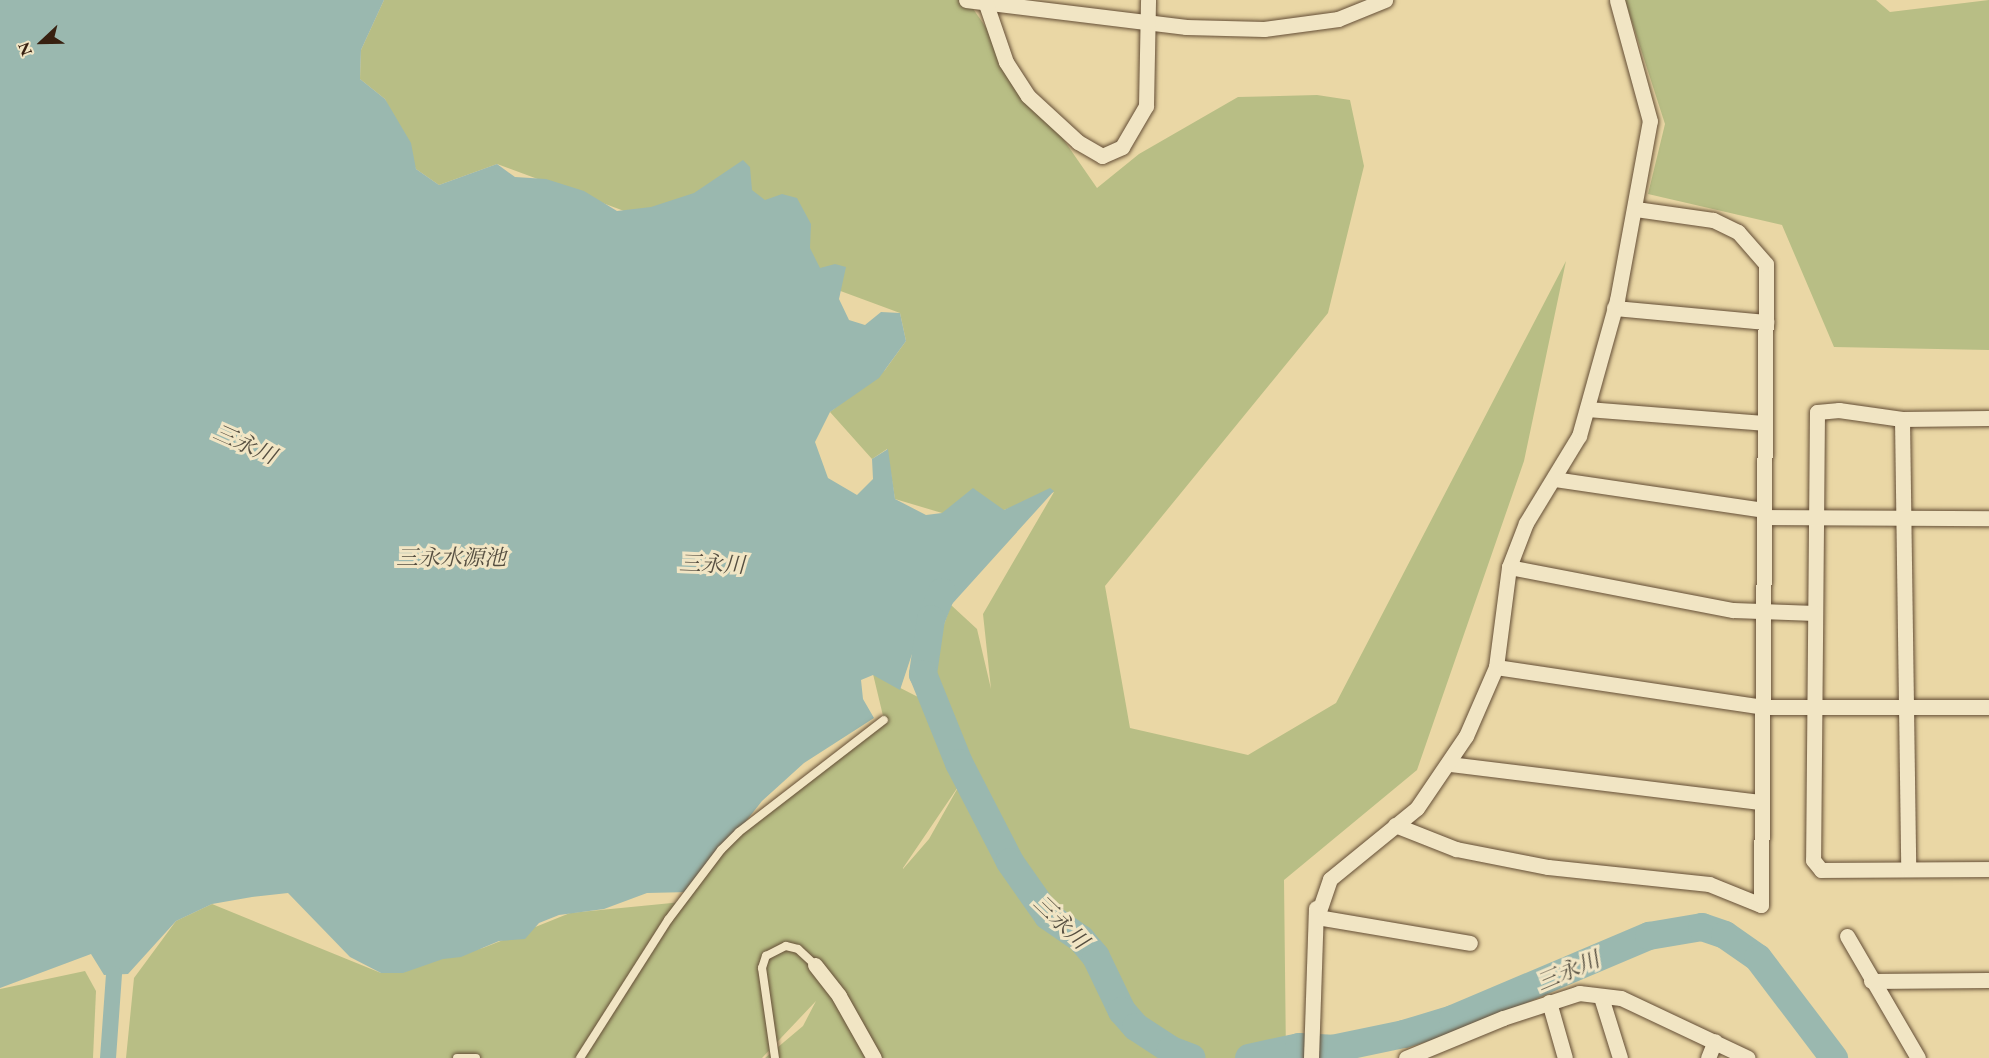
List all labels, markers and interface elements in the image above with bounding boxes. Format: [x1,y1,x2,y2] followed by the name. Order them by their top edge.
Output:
[12,12,72,72] north arrow
[13,39,37,59] text: N
[209,419,281,469] water label: 三永川
[396,545,506,571] water label: 三永水源池
[679,550,745,578] water label: 三永川
[1028,890,1094,954] water label: 三永川
[1532,946,1604,996] water label: 三永川

